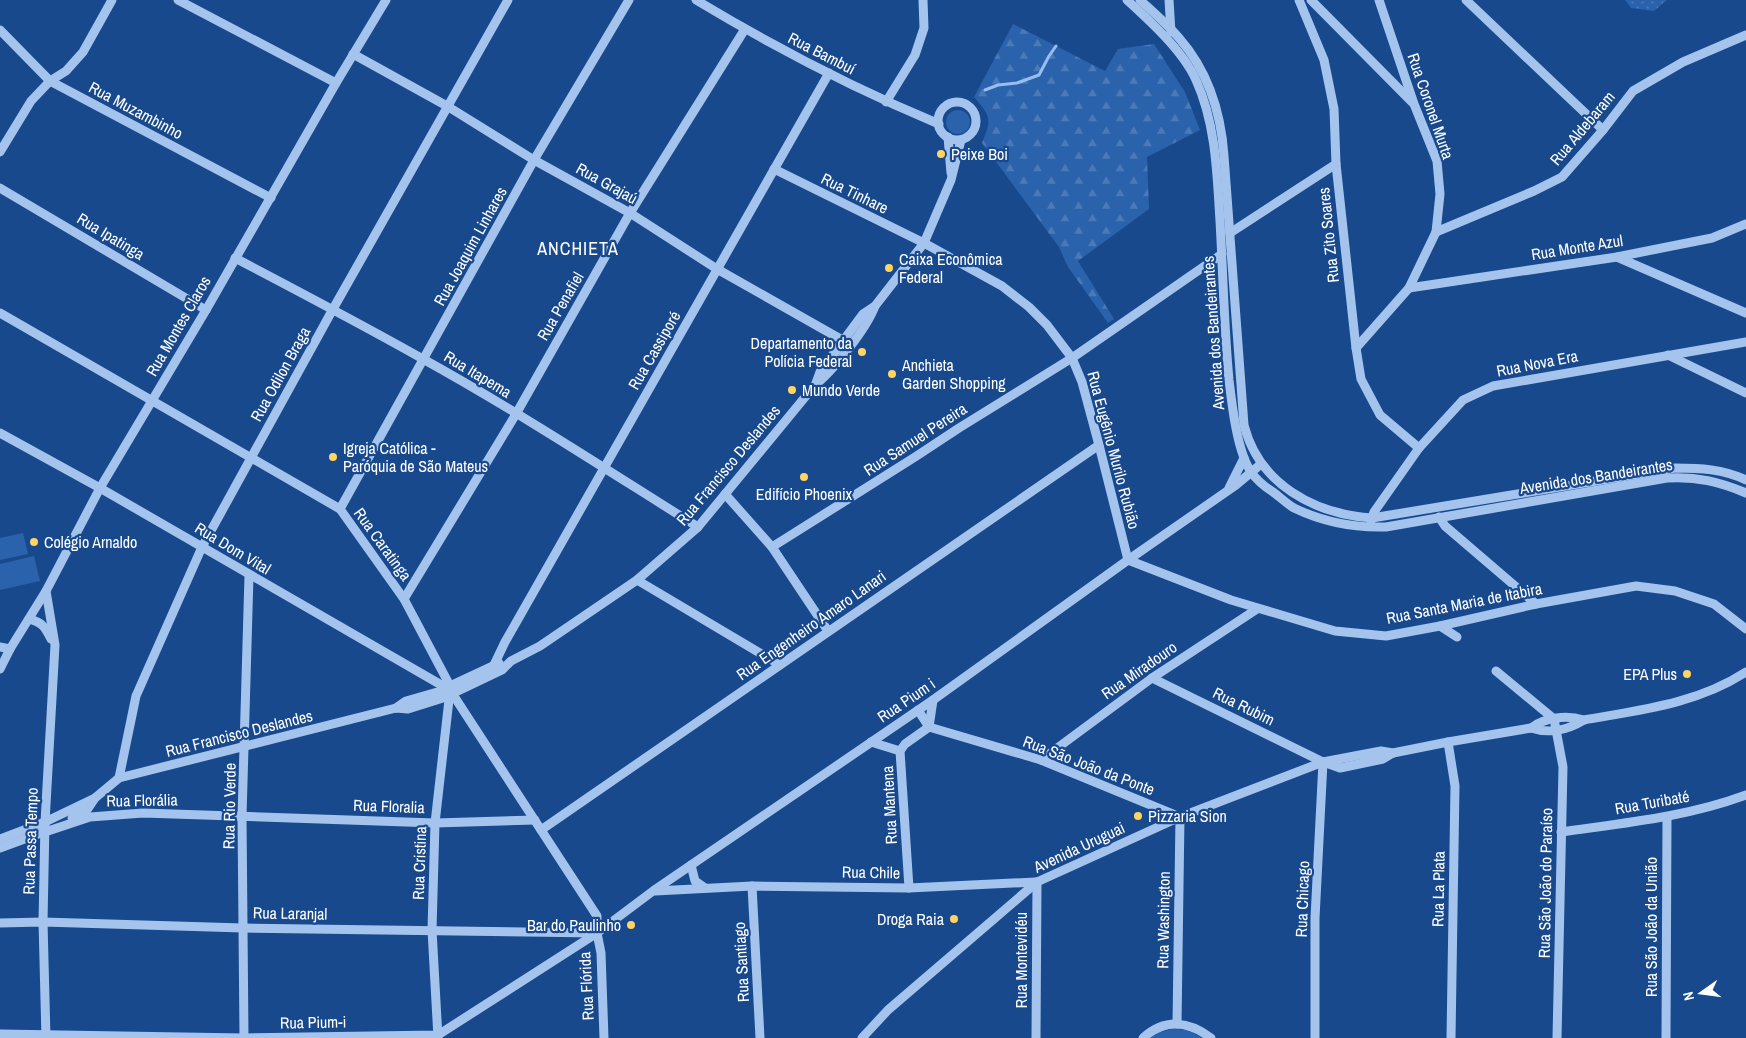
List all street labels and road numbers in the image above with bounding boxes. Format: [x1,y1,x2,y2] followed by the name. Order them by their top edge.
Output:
[785,27,860,80] street label: Rua Bambuí
[1403,50,1460,163] street label: Rua Coronel Murta
[85,76,187,144] street label: Rua Muzambinho
[1545,86,1619,170] street label: Rua Aldebaram
[572,157,642,209] street label: Rua Grajaú
[818,167,892,219] street label: Rua Tinhare
[428,183,512,309] street label: Rua Joaquim Linhares
[1312,186,1344,284] street label: Rua Zito Soares
[73,207,149,265] street label: Rua Ipatinga
[1530,229,1625,265] street label: Rua Monte Azul
[1197,255,1229,412] street label: Avenida dos Bandeirantes
[532,268,589,344] street label: Rua Penafiel
[140,272,216,380] street label: Rua Montes Claros
[623,307,685,393] street label: Rua Cassiporé
[245,322,315,425] street label: Rua Odilon Braga
[1494,344,1580,382] street label: Rua Nova Era
[440,345,516,403] street label: Rua Itapema
[1082,369,1146,531] street label: Rua Eugênio Murilo Rubião
[859,397,971,481] street label: Rua Samuel Pereira
[671,400,785,530] street label: Rua Francisco Deslandes
[1517,453,1674,499] street label: Avenida dos Bandeirantes
[349,503,417,586] street label: Rua Caratinga
[191,517,275,579] street label: Rua Dom Vital
[732,565,890,685] street label: Rua Engenheiro Amaro Lanari
[1384,577,1544,629] street label: Rua Santa Maria de Itabira
[1097,636,1181,704] street label: Rua Miradouro
[873,673,939,727] street label: Rua Pium i
[1209,682,1279,730] street label: Rua Rubim
[163,704,315,762] street label: Rua Francisco Deslandes
[1020,730,1158,800] street label: Rua São João da Ponte
[217,763,241,849] street label: Rua Rio Verde
[876,764,902,845] street label: Rua Mantena
[1613,785,1691,819] street label: Rua Turibaté
[17,787,43,895] street label: Rua Passa Tempo
[106,788,179,812] street label: Rua Florália
[353,794,426,818] street label: Rua Floralia
[1533,808,1557,958] street label: Rua São João do Paraíso
[1029,816,1128,878] street label: Avenida Uruguai
[407,825,431,900] street label: Rua Cristina
[1426,850,1450,927] street label: Rua La Plata
[1640,857,1662,997] street label: Rua São João da União
[842,860,900,884] street label: Rua Chile
[1290,860,1314,938] street label: Rua Chicago
[1151,871,1175,969] street label: Rua Washington
[253,901,327,925] street label: Rua Laranjal
[1010,912,1032,1008] street label: Rua Montevidéu
[728,921,754,1003] street label: Rua Santiago
[573,950,599,1021] street label: Rua Flórida
[280,1010,346,1034] street label: Rua Pium-i

